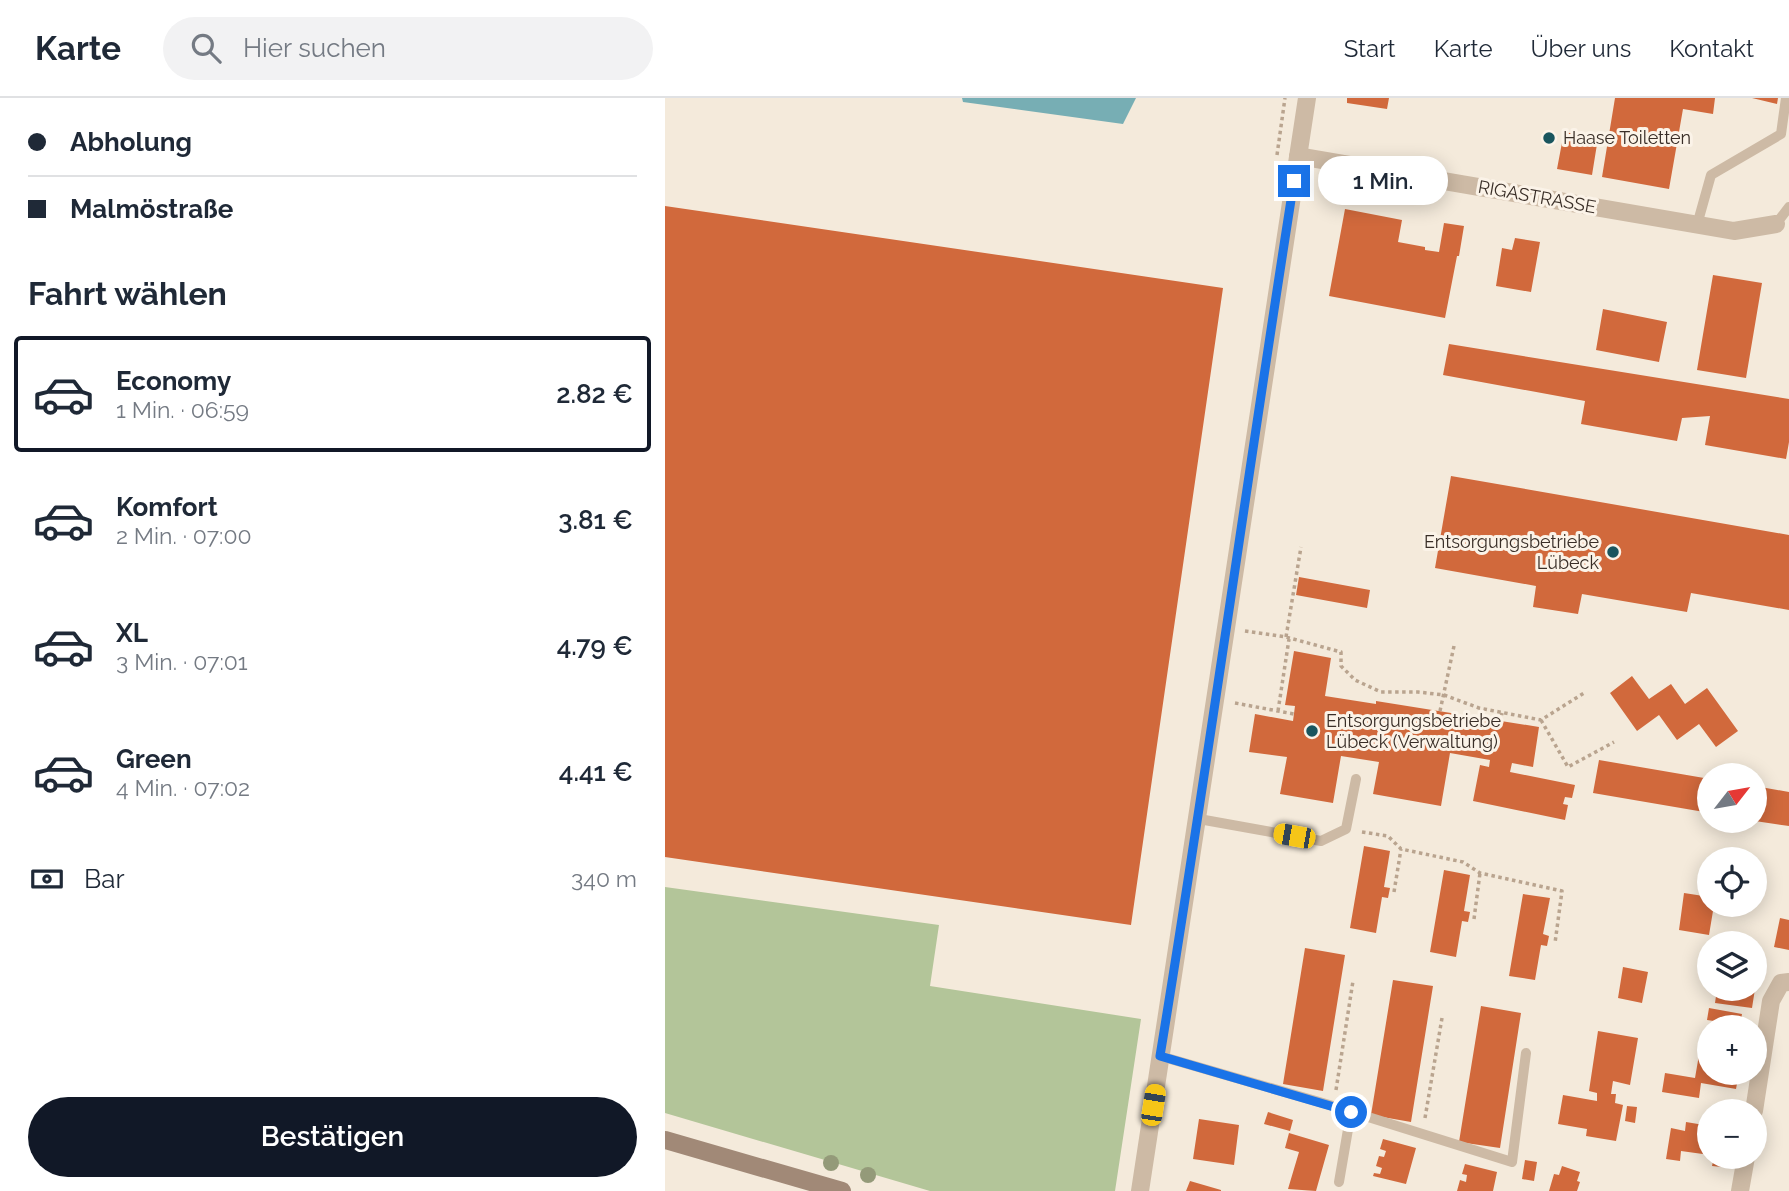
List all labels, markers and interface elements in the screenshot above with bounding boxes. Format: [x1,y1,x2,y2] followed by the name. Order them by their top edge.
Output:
[163,17,653,80] search box
[35,29,121,68] text: Karte
[187,29,225,67] icon: search
[243,33,386,63] text: Hier suchen
[1344,34,1396,63] text: Start
[1434,34,1493,63] text: Karte
[1531,34,1631,63] text: Über uns
[1669,34,1754,63] text: Kontakt
[70,127,192,157] text: Abholung
[1563,127,1691,148] place label: Haase Toiletten
[1541,130,1557,146] marker: Haase Toiletten
[1319,156,1448,206] callout: 1 Min.
[1278,165,1310,197] route end
[1353,167,1413,194] text: 1 Min.
[1476,176,1598,217] street label: RIGASTRASSE
[70,194,233,224] text: Malmöstraße
[28,275,227,312] text: Fahrt wählen
[32,363,95,426] icon: car
[116,366,231,396] text: Economy
[556,379,633,409] text: 2.82 €
[116,396,249,423] text: 1 Min. · 06:59
[32,489,95,552] icon: car
[116,492,218,522] text: Komfort
[558,505,633,535] text: 3.81 €
[116,522,252,549] text: 2 Min. · 07:00
[1424,531,1599,573] place label: Entsorgungsbetriebe Lübeck
[1605,544,1621,560] marker: Entsorgungsbetriebe Lübeck
[32,615,95,678] icon: car
[116,618,148,648] text: XL
[557,631,633,661] text: 4.79 €
[116,648,248,675] text: 3 Min. · 07:01
[1326,710,1501,752] place label: Entsorgungsbetriebe Lübeck (Verwaltung)
[1304,723,1320,739] marker: Entsorgungsbetriebe Lübeck (Verwaltung)
[32,741,95,804] icon: car
[116,744,192,774] text: Green
[559,757,633,787] text: 4.41 €
[1697,763,1767,833] north arrow
[1697,763,1767,1169] map controls
[116,774,250,801] text: 4 Min. · 07:02
[1272,822,1317,850] car
[1697,847,1767,917] button: locate
[28,860,66,898] icon: cash
[84,864,125,894] text: Bar
[571,865,637,892] text: 340 m
[1697,931,1767,1001] button: layers
[1697,1015,1767,1085] button: +
[1140,1083,1167,1127] car
[1335,1096,1367,1128] route start
[28,1097,637,1177] button: Bestätigen
[1697,1099,1767,1169] button: −

